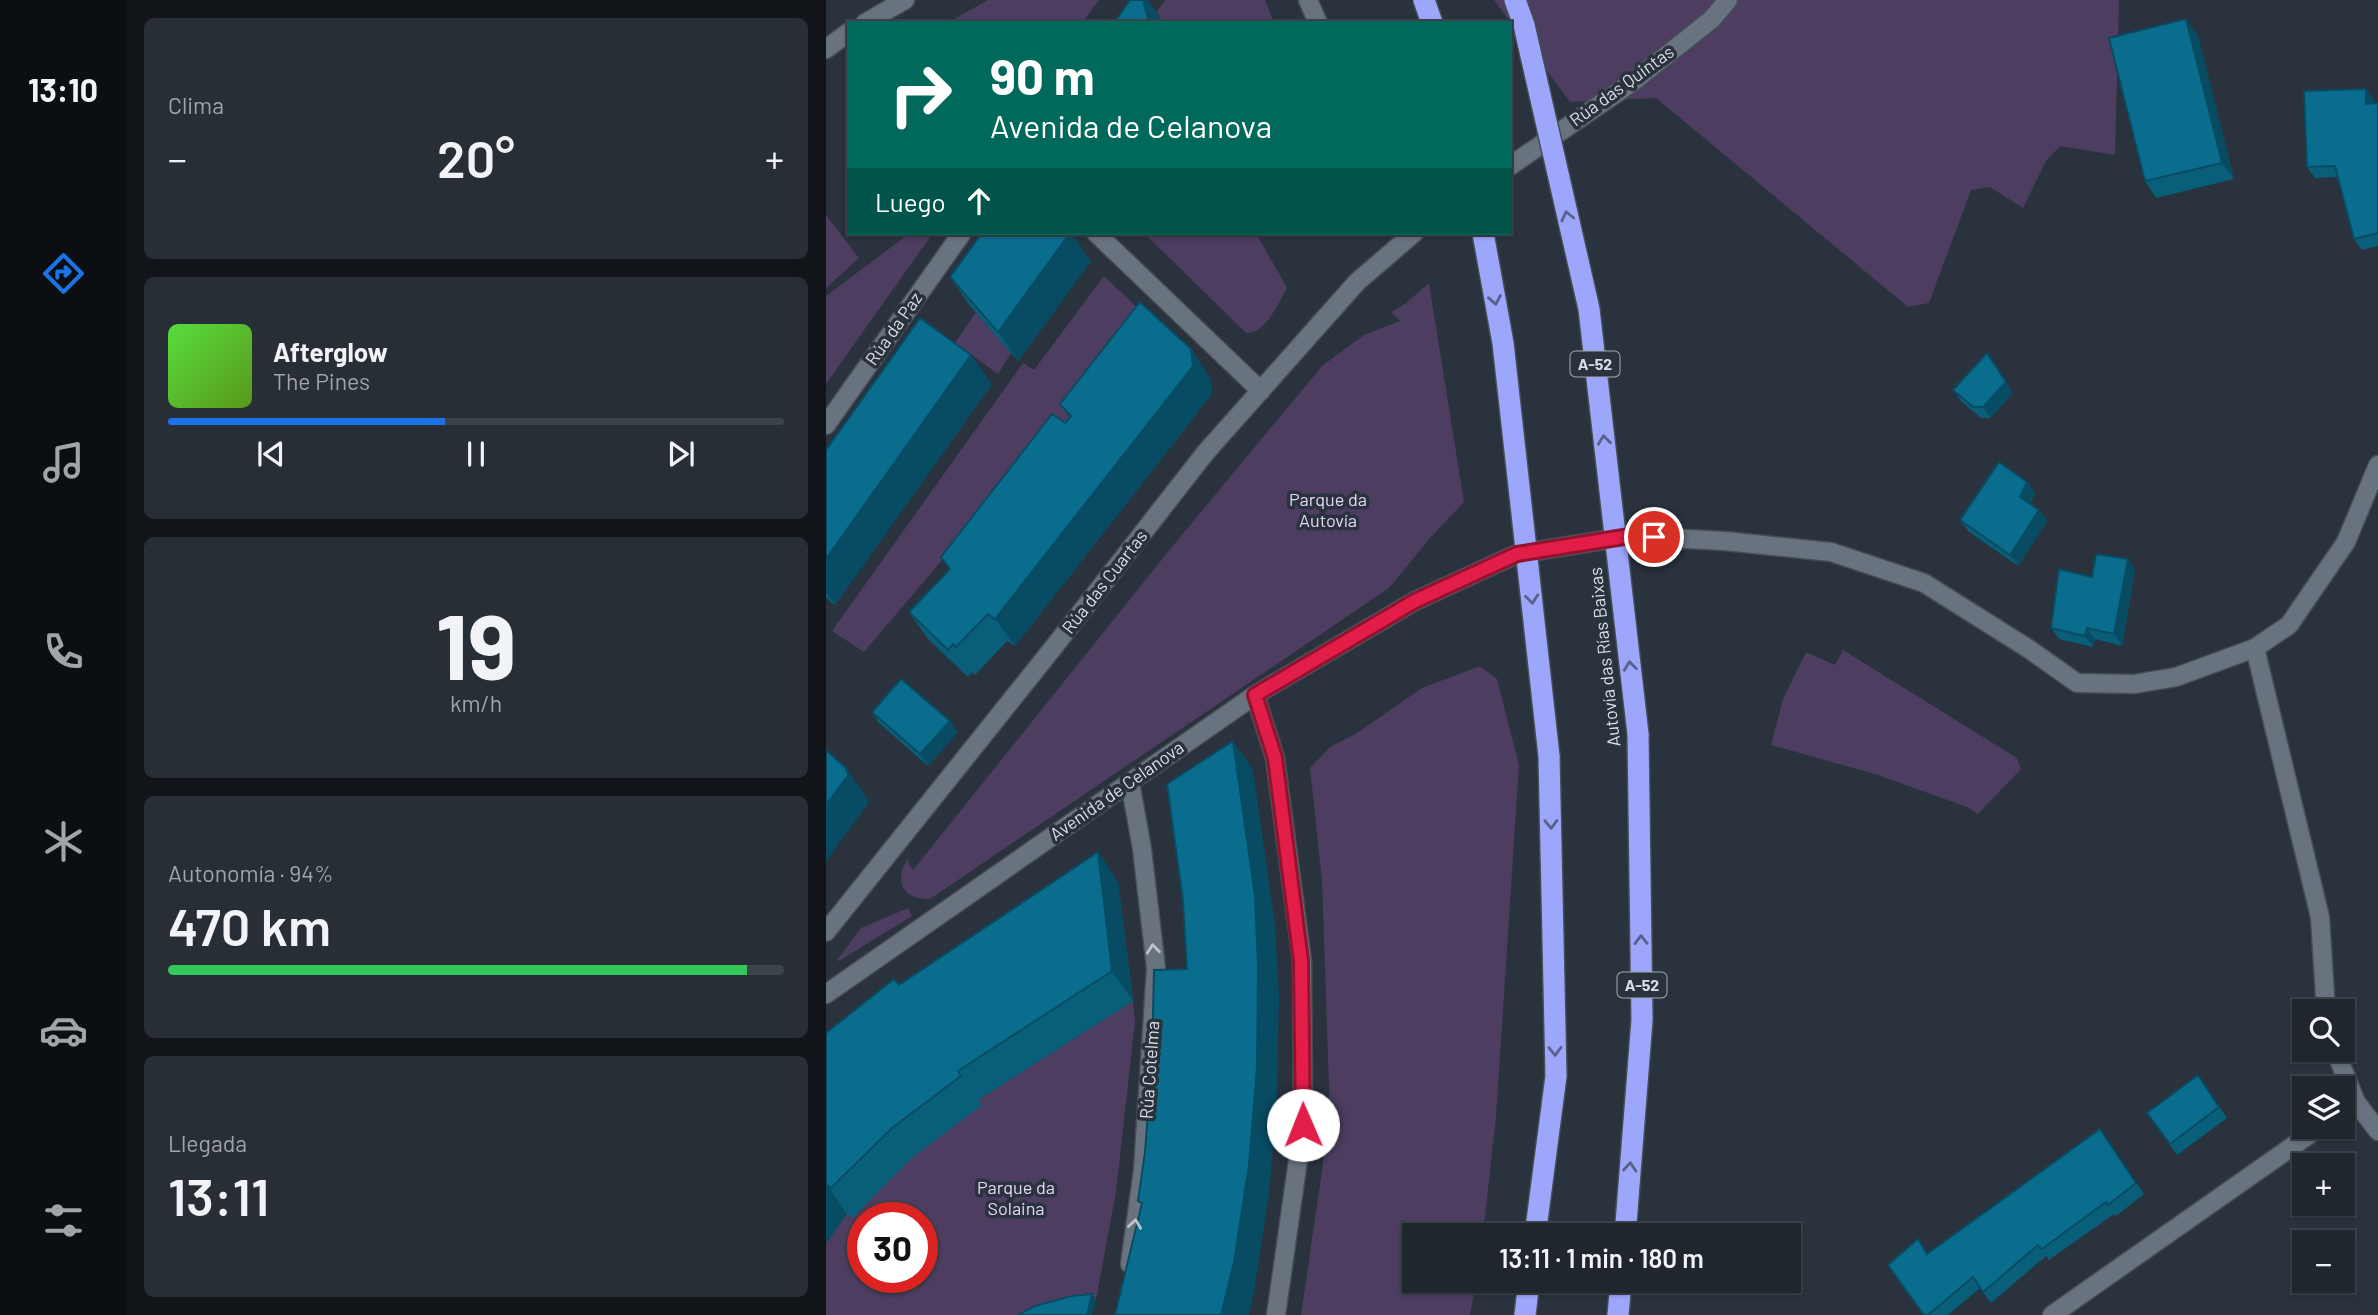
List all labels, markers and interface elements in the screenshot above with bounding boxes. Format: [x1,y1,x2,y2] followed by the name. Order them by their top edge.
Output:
[1565,40,1678,130] street label: Rúa das Quintas
[990,46,1095,105] text: 90 m
[875,49,966,140] icon: right
[28,70,98,108] text: 13:10
[168,91,224,119] text: Clima
[990,106,1272,144] text: Avenida de Celanova
[437,126,515,188] text: 20°
[168,135,187,181] text: −
[765,135,784,181] text: +
[960,182,998,220] icon: ahead
[875,186,946,217] text: Luego
[1561,210,1576,222] one-way arrow
[39,249,88,298] icon: directions
[860,288,926,369] street label: Rúa da Paz
[1487,294,1502,306] one-way arrow
[273,336,388,367] text: Afterglow
[1570,352,1620,376] road number: A-52
[273,367,370,395] text: The Pines
[1597,434,1612,445] one-way arrow
[252,435,290,473] icon: previous
[457,435,495,473] icon: pause
[662,435,700,473] icon: next
[39,438,88,487] icon: music
[1289,488,1367,531] park label: Parque da Autovía
[1624,507,1684,567] pin
[1635,518,1673,556] icon: arrive
[1057,525,1152,638] street label: Rúa das Cuartas
[1584,566,1624,748] street label: Autovía das Rías Baixas
[436,589,516,698] text: 19
[1524,593,1539,604] one-way arrow
[39,627,88,676] icon: phone
[1623,660,1638,672] one-way arrow
[450,689,502,717] text: km/h
[1045,736,1188,845] street label: Avenida de Celanova
[39,817,88,866] icon: climate
[1543,819,1558,830] one-way arrow
[168,859,333,887] text: Autonomía · 94%
[168,894,331,956] text: 470 km
[1633,935,1649,945] one-way arrow
[1146,943,1161,954] one-way arrow
[1618,973,1666,998] road number: A-52
[2292,999,2355,1293] map controls
[2292,999,2355,1062] button: search
[39,1006,88,1055] icon: car
[1135,1020,1163,1120] street label: Rúa Cotelma
[1547,1047,1563,1057] one-way arrow
[2292,1076,2355,1139] button: layers
[1266,1088,1340,1162] position arrow
[168,1129,247,1157] text: Llegada
[2292,1153,2355,1216] button: +
[1622,1162,1637,1173] one-way arrow
[168,1164,269,1226] text: 13:11
[977,1176,1055,1219] park label: Parque da Solaina
[39,1196,88,1245] icon: filters
[847,1202,938,1293] speed limit sign: 30
[1128,1218,1143,1230] one-way arrow
[2292,1230,2355,1293] button: −
[1499,1242,1704,1273] text: 13:11 · 1 min · 180 m

